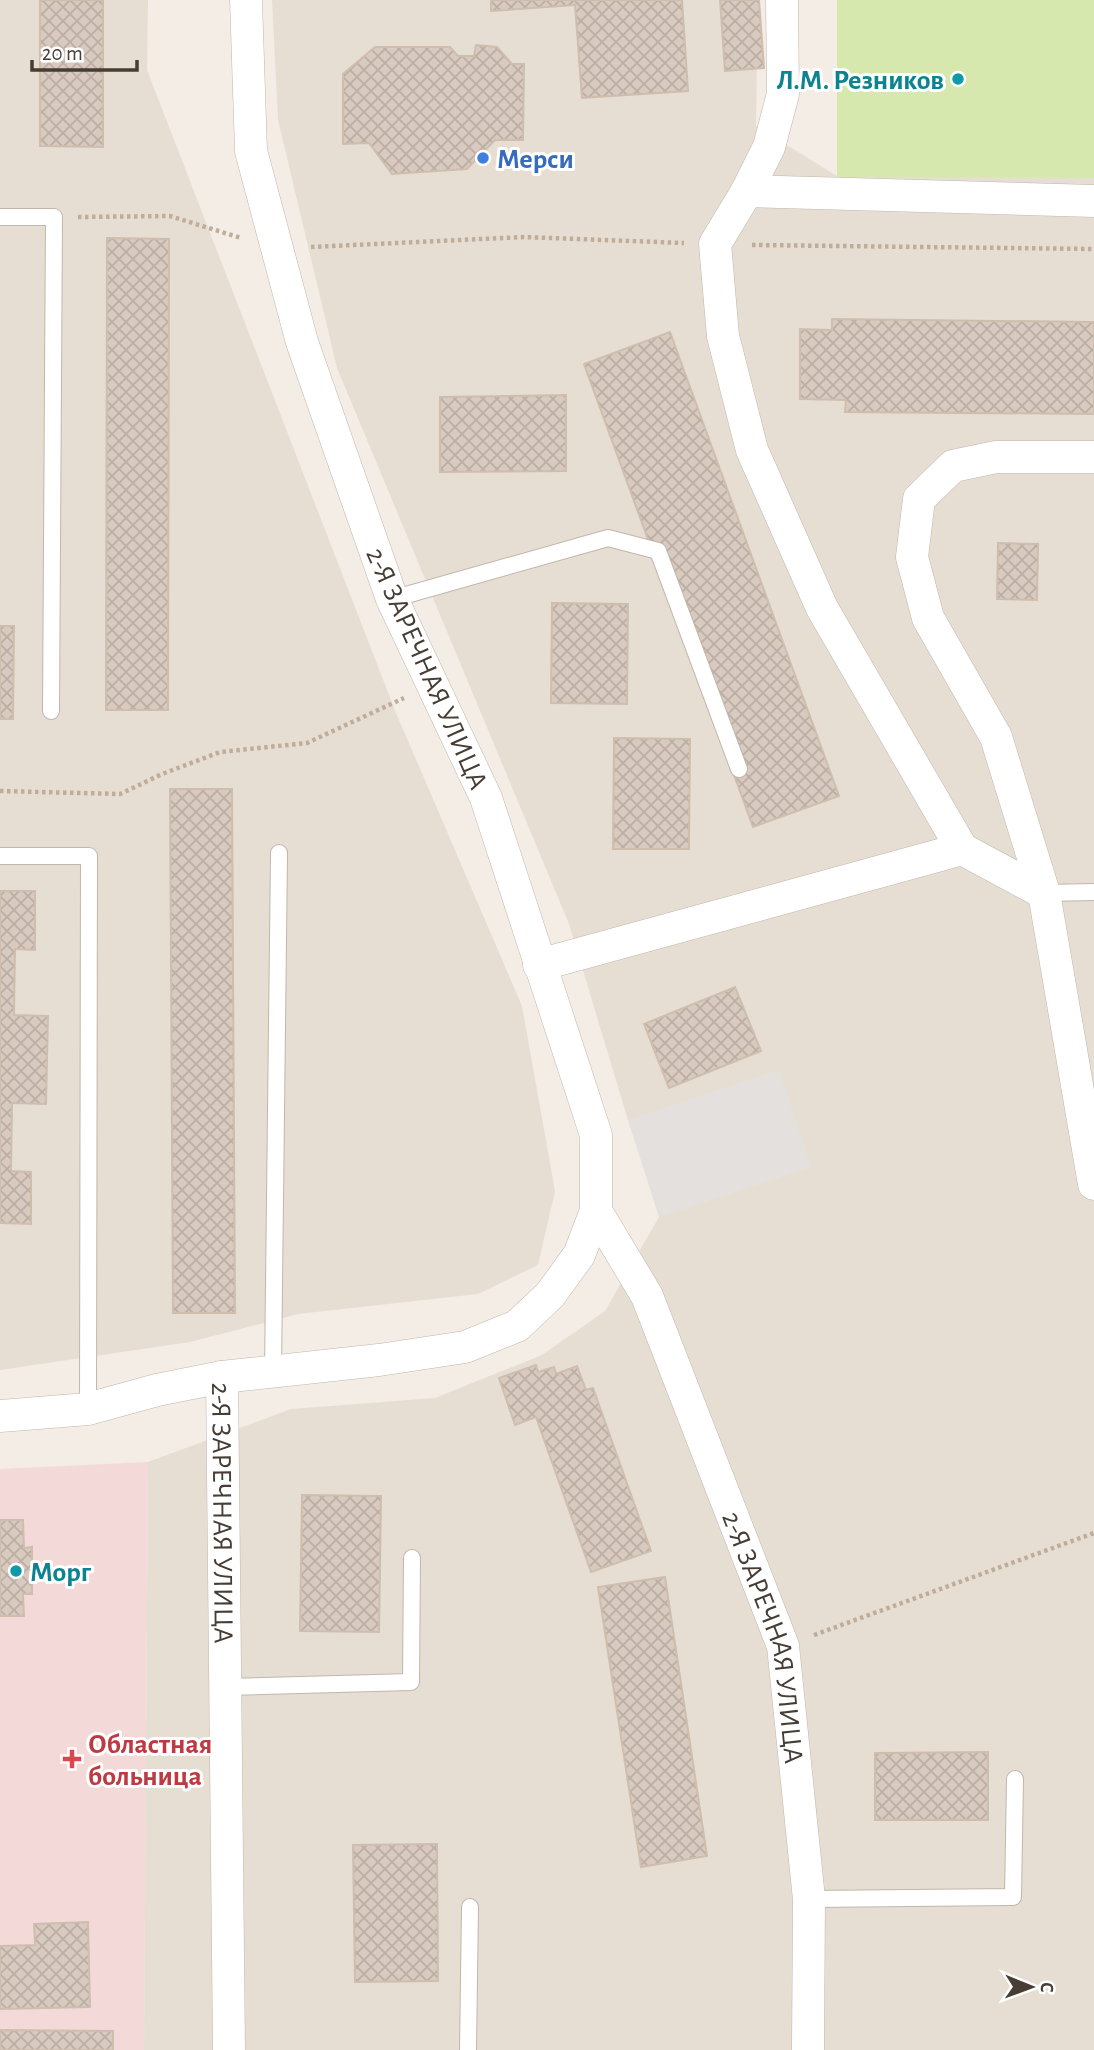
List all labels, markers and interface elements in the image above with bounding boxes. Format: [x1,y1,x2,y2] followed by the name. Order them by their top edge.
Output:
[32,28,136,72] scale bar
[42,43,83,64] text: 20 m
[777,67,944,95] place label: Л.М. Резников
[950,71,966,87] marker: Л.М. Резников
[497,146,574,174] place label: Мерси
[475,150,491,166] marker: Мерси
[360,544,492,794] street label: 2-Я ЗАРЕЧНАЯ УЛИЦА
[206,1382,237,1644] street label: 2-Я ЗАРЕЧНАЯ УЛИЦА
[716,1508,807,1765] street label: 2-Я ЗАРЕЧНАЯ УЛИЦА
[30,1559,92,1587] place label: Морг
[8,1563,24,1579] marker: Морг
[88,1731,212,1791] place label: Областная больница
[62,1749,82,1769] marker: Областная больница
[996,1952,1066,2022] north arrow
[1037,1982,1056,1993] text: С

